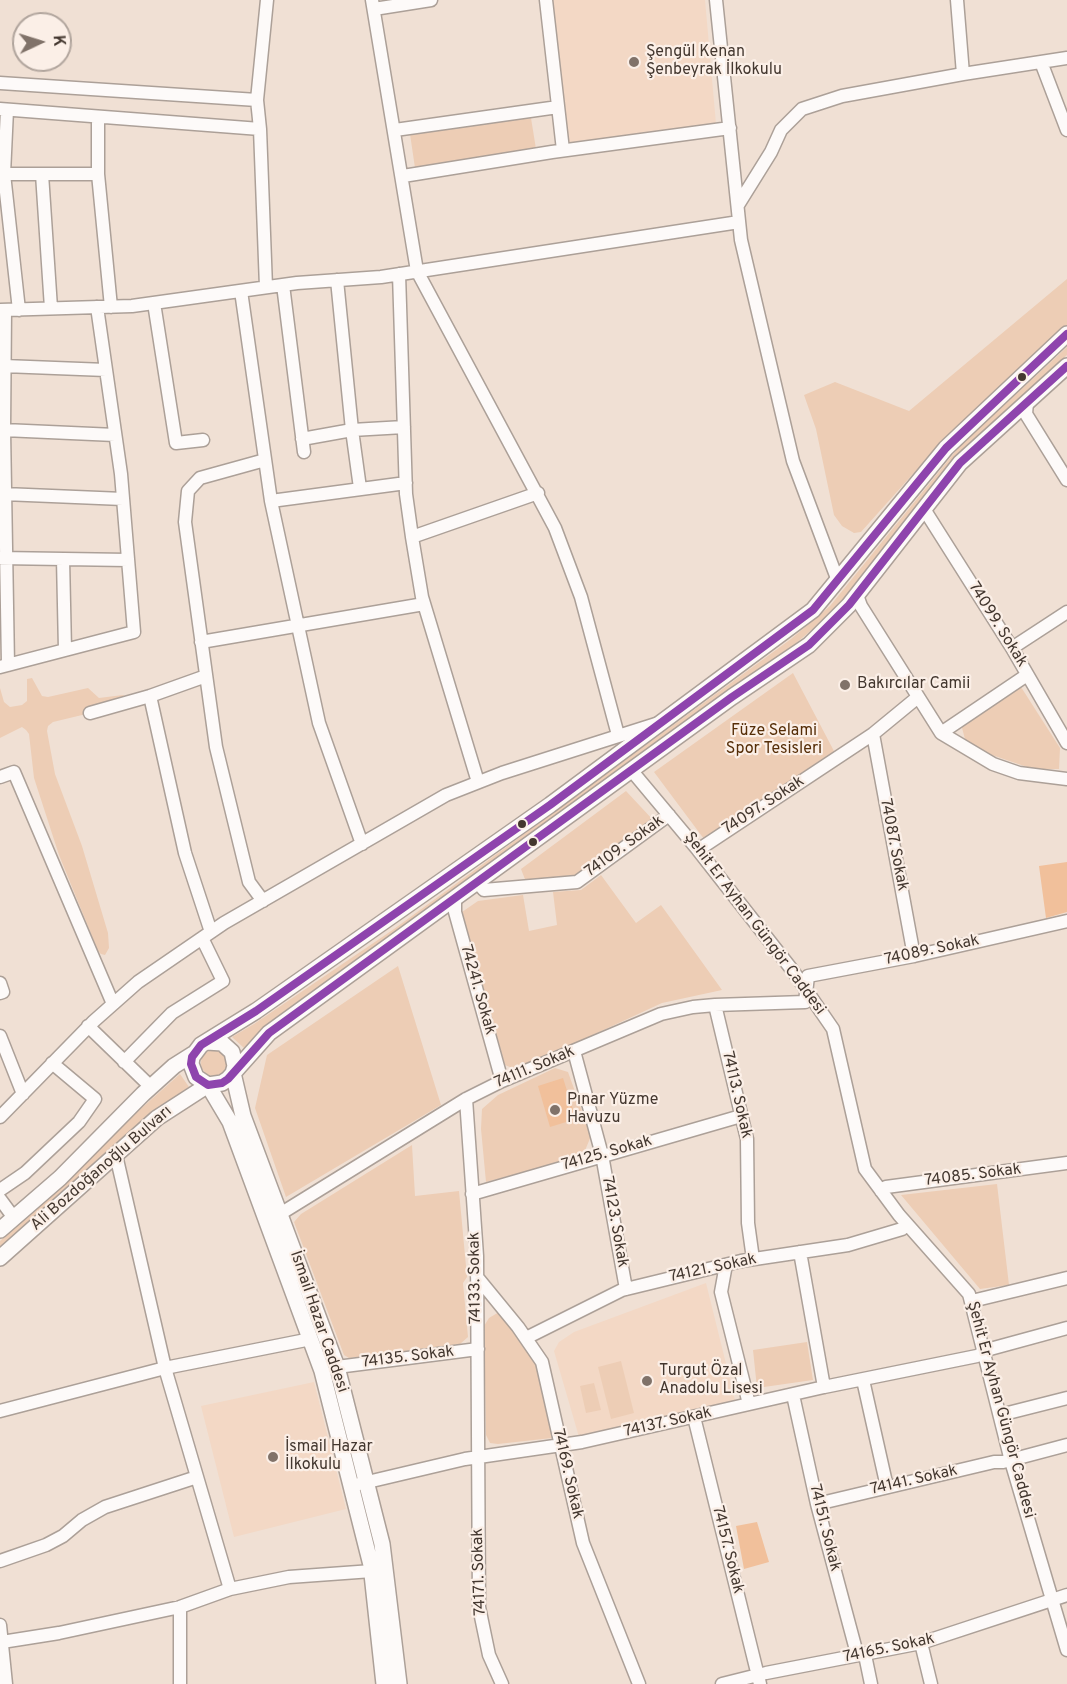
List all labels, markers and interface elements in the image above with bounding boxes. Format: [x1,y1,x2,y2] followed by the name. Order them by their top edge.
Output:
[12,12,72,72] north arrow
[48,35,68,47] text: K
[646,43,782,81] place label: Şengül Kenan Şenbeyrak İlkokulu
[627,55,641,69] marker: Şengül Kenan Şenbeyrak İlkokulu
[1016,371,1028,383] unlabelled marker
[963,579,1031,671] street label: 74099. Sokak
[857,675,970,695] place label: Bakırcılar Camii
[838,678,852,692] marker: Bakırcılar Camii
[726,722,822,760] park label: Füze Selami Spor Tesisleri
[720,773,808,839] street label: 74097. Sokak
[875,797,911,893] street label: 74087. Sokak
[582,812,668,882] street label: 74109. Sokak
[516,818,528,830] unlabelled marker
[679,829,829,1019] street label: Şehit Er Ayhan Güngör Caddesi
[527,836,539,848] unlabelled marker
[883,932,981,970] street label: 74089. Sokak
[455,943,499,1037] street label: 74241. Sokak
[492,1043,578,1093] street label: 74111. Sokak
[717,1050,755,1140] street label: 74113. Sokak
[567,1091,658,1129] place label: Pınar Yüzme Havuzu
[27,1102,177,1236] street label: Ali Bozdoğanoğlu Bulvarı
[548,1103,562,1117] marker: Pınar Yüzme Havuzu
[560,1132,654,1176] street label: 74125. Sokak
[924,1161,1022,1191] street label: 74085. Sokak
[597,1175,631,1269] street label: 74123. Sokak
[466,1232,486,1324] street label: 74133. Sokak
[285,1249,351,1395] street label: İsmail Hazar Caddesi
[668,1250,758,1288] street label: 74121. Sokak
[962,1299,1038,1521] street label: Şehit Er Ayhan Güngör Caddesi
[361,1343,455,1373] street label: 74135. Sokak
[659,1362,763,1400] place label: Turgut Özal Anadolu Lisesi
[640,1374,654,1388] marker: Turgut Özal Anadolu Lisesi
[622,1404,714,1442] street label: 74137. Sokak
[547,1427,587,1521] street label: 74169. Sokak
[285,1438,373,1476] place label: İsmail Hazar İlkokulu
[266,1450,280,1464] marker: İsmail Hazar İlkokulu
[869,1462,959,1500] street label: 74141. Sokak
[804,1482,844,1574] street label: 74151. Sokak
[707,1504,747,1596] street label: 74157. Sokak
[469,1528,491,1616] street label: 74171. Sokak
[842,1630,936,1668] street label: 74165. Sokak

